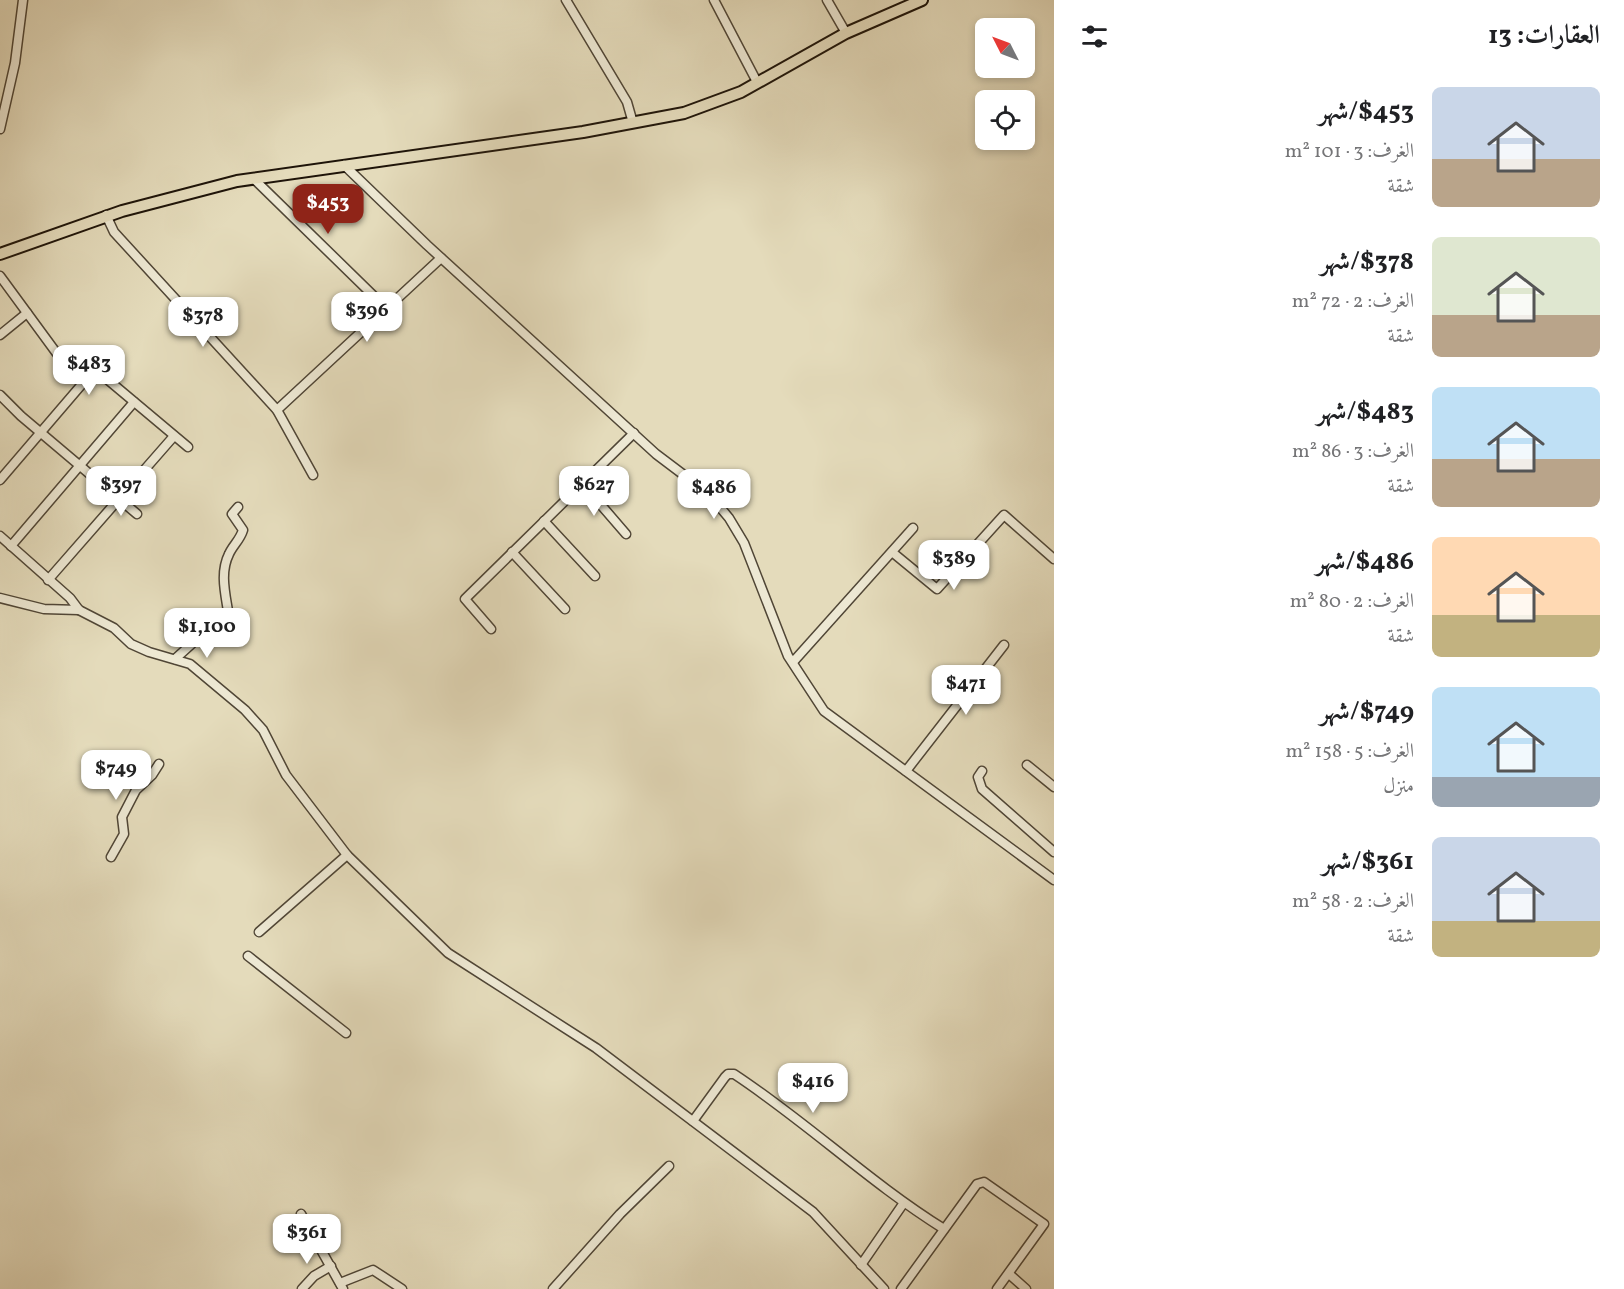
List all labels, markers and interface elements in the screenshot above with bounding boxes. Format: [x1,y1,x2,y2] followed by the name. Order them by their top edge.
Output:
[975,18,1035,78] north arrow
[975,18,1035,150] map controls
[1488,18,1600,54] text: العقارات: 13
[1078,20,1111,53] icon: filters
[975,90,1035,150] button: locate
[1319,94,1414,130] text: $453/شهر
[1480,111,1552,183] icon: home
[1285,138,1414,166] text: الغرف: 3 · 101 m²
[1388,173,1414,201] text: شقة
[292,184,364,235] pin: $453
[307,189,349,217] text: $453
[1320,244,1414,280] text: $378/شهر
[1480,261,1552,333] icon: home
[1292,288,1414,316] text: الغرف: 2 · 72 m²
[331,292,403,343] pin: $396
[167,297,239,348] pin: $378
[345,297,389,325] text: $396
[182,302,224,330] text: $378
[1388,323,1414,351] text: شقة
[53,345,125,396] pin: $483
[67,350,111,378] text: $483
[1317,394,1414,430] text: $483/شهر
[1480,411,1552,483] icon: home
[1292,438,1414,466] text: الغرف: 3 · 86 m²
[85,466,157,517] pin: $397
[558,466,630,517] pin: $627
[678,469,750,520] pin: $486
[100,471,142,499] text: $397
[573,471,615,499] text: $627
[1388,473,1414,501] text: شقة
[692,474,736,502] text: $486
[918,540,990,591] pin: $389
[1316,544,1414,580] text: $486/شهر
[932,545,976,573] text: $389
[1480,561,1552,633] icon: home
[1290,588,1414,616] text: الغرف: 2 · 80 m²
[158,608,256,659] pin: $1,100
[178,613,236,641] text: $1,100
[1388,623,1414,651] text: شقة
[930,665,1002,716] pin: $471
[946,670,986,698] text: $471
[1320,694,1414,730] text: $749/شهر
[1480,711,1552,783] icon: home
[1285,738,1414,766] text: الغرف: 5 · 158 m²
[80,750,152,801] pin: $749
[95,755,137,783] text: $749
[1383,773,1414,801] text: منزل
[1322,844,1414,880] text: $361/شهر
[1480,861,1552,933] icon: home
[1292,888,1414,916] text: الغرف: 2 · 58 m²
[1388,923,1414,951] text: شقة
[777,1063,849,1114] pin: $416
[792,1068,834,1096] text: $416
[271,1214,343,1265] pin: $361
[287,1219,327,1247] text: $361

